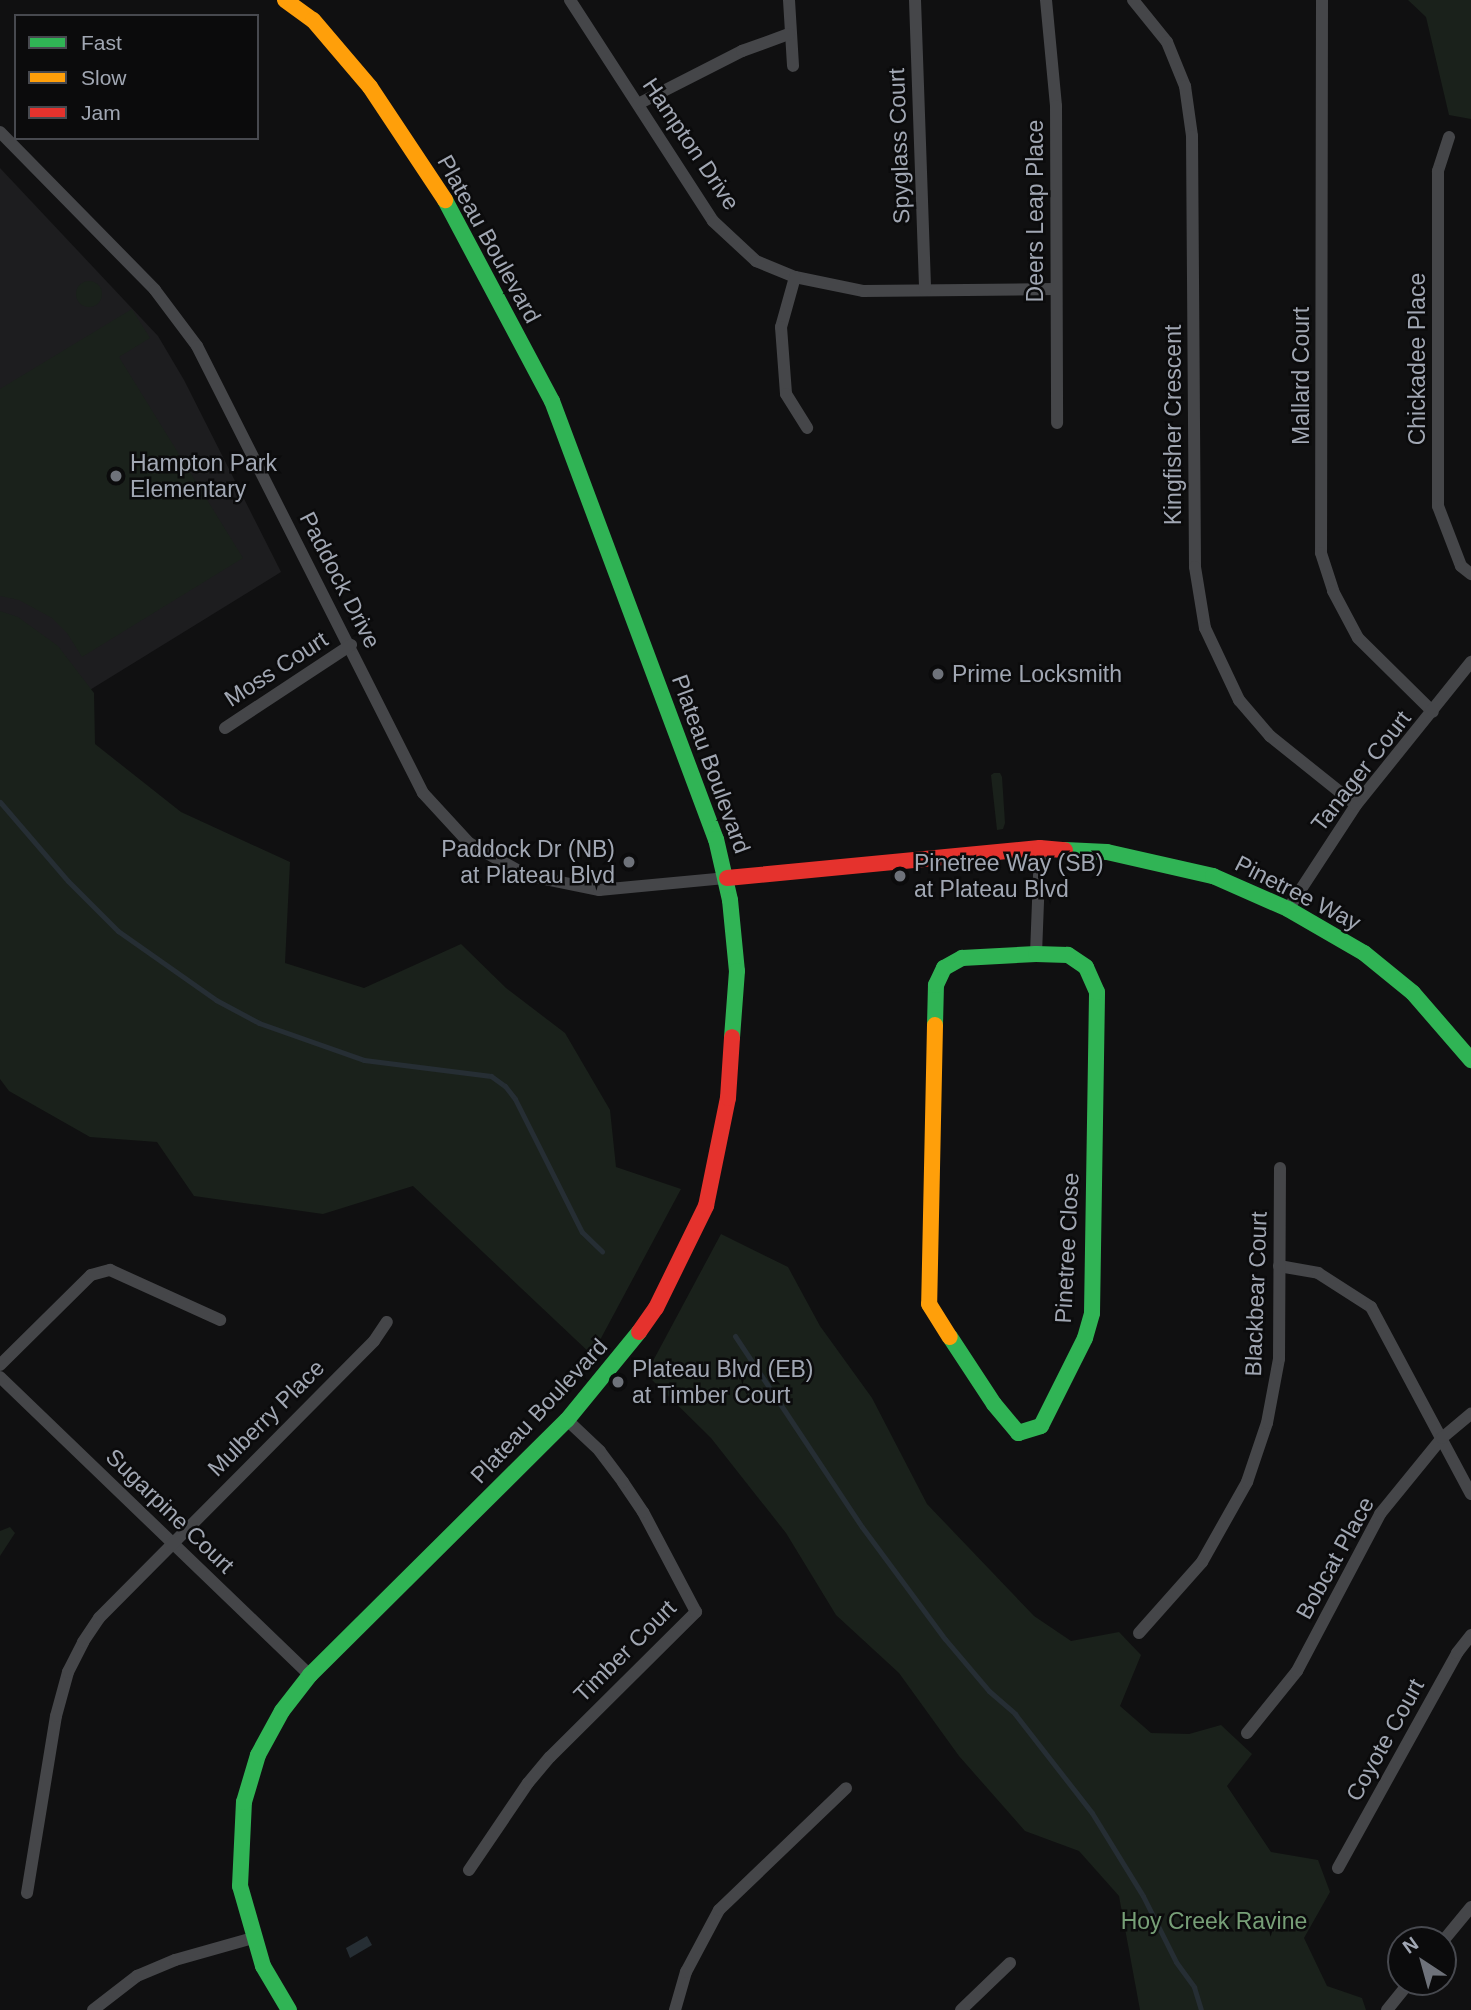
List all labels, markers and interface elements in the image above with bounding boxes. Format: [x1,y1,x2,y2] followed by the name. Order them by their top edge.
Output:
[14,14,259,140] legend
[81,31,122,54] text: Fast
[81,66,127,89] text: Slow
[882,68,916,224] street label: Spyglass Court
[637,73,745,215] street label: Hampton Drive
[81,101,121,124] text: Jam
[1021,120,1049,302] street label: Deers Leap Place
[431,150,547,328] street label: Plateau Boulevard
[1403,273,1431,445] street label: Chickadee Place
[1287,307,1315,445] street label: Mallard Court
[1159,325,1187,525] street label: Kingfisher Crescent
[130,449,277,503] place label: Hampton Park Elementary
[108,468,124,484] marker: Hampton Park Elementary
[294,507,386,653] street label: Paddock Drive
[219,625,333,713] street label: Moss Court
[952,660,1122,688] place label: Prime Locksmith
[930,666,946,682] marker: Prime Locksmith
[666,671,756,857] street label: Plateau Boulevard
[1305,705,1417,837] street label: Tanager Court
[441,835,615,889] place label: Paddock Dr (NB) at Plateau Blvd
[914,849,1104,903] place label: Pinetree Way (SB) at Plateau Blvd
[1231,850,1365,936] street label: Pinetree Way
[621,854,637,870] marker: Paddock Dr (NB) at Plateau Blvd
[892,868,908,884] marker: Pinetree Way (SB) at Plateau Blvd
[1049,1172,1085,1324] street label: Pinetree Close
[1239,1211,1273,1377] street label: Blackbear Court
[465,1333,613,1489] street label: Plateau Boulevard
[202,1354,330,1482] street label: Mulberry Place
[632,1355,814,1409] place label: Plateau Blvd (EB) at Timber Court
[610,1374,626,1390] marker: Plateau Blvd (EB) at Timber Court
[100,1443,240,1579] street label: Sugarpine Court
[1290,1492,1380,1624] street label: Bobcat Place
[568,1594,682,1708] street label: Timber Court
[1340,1674,1430,1806] street label: Coyote Court
[1121,1907,1307,1935] park label: Hoy Creek Ravine
[1387,1926,1457,1996] north arrow
[1399,1933,1422,1958] text: N

